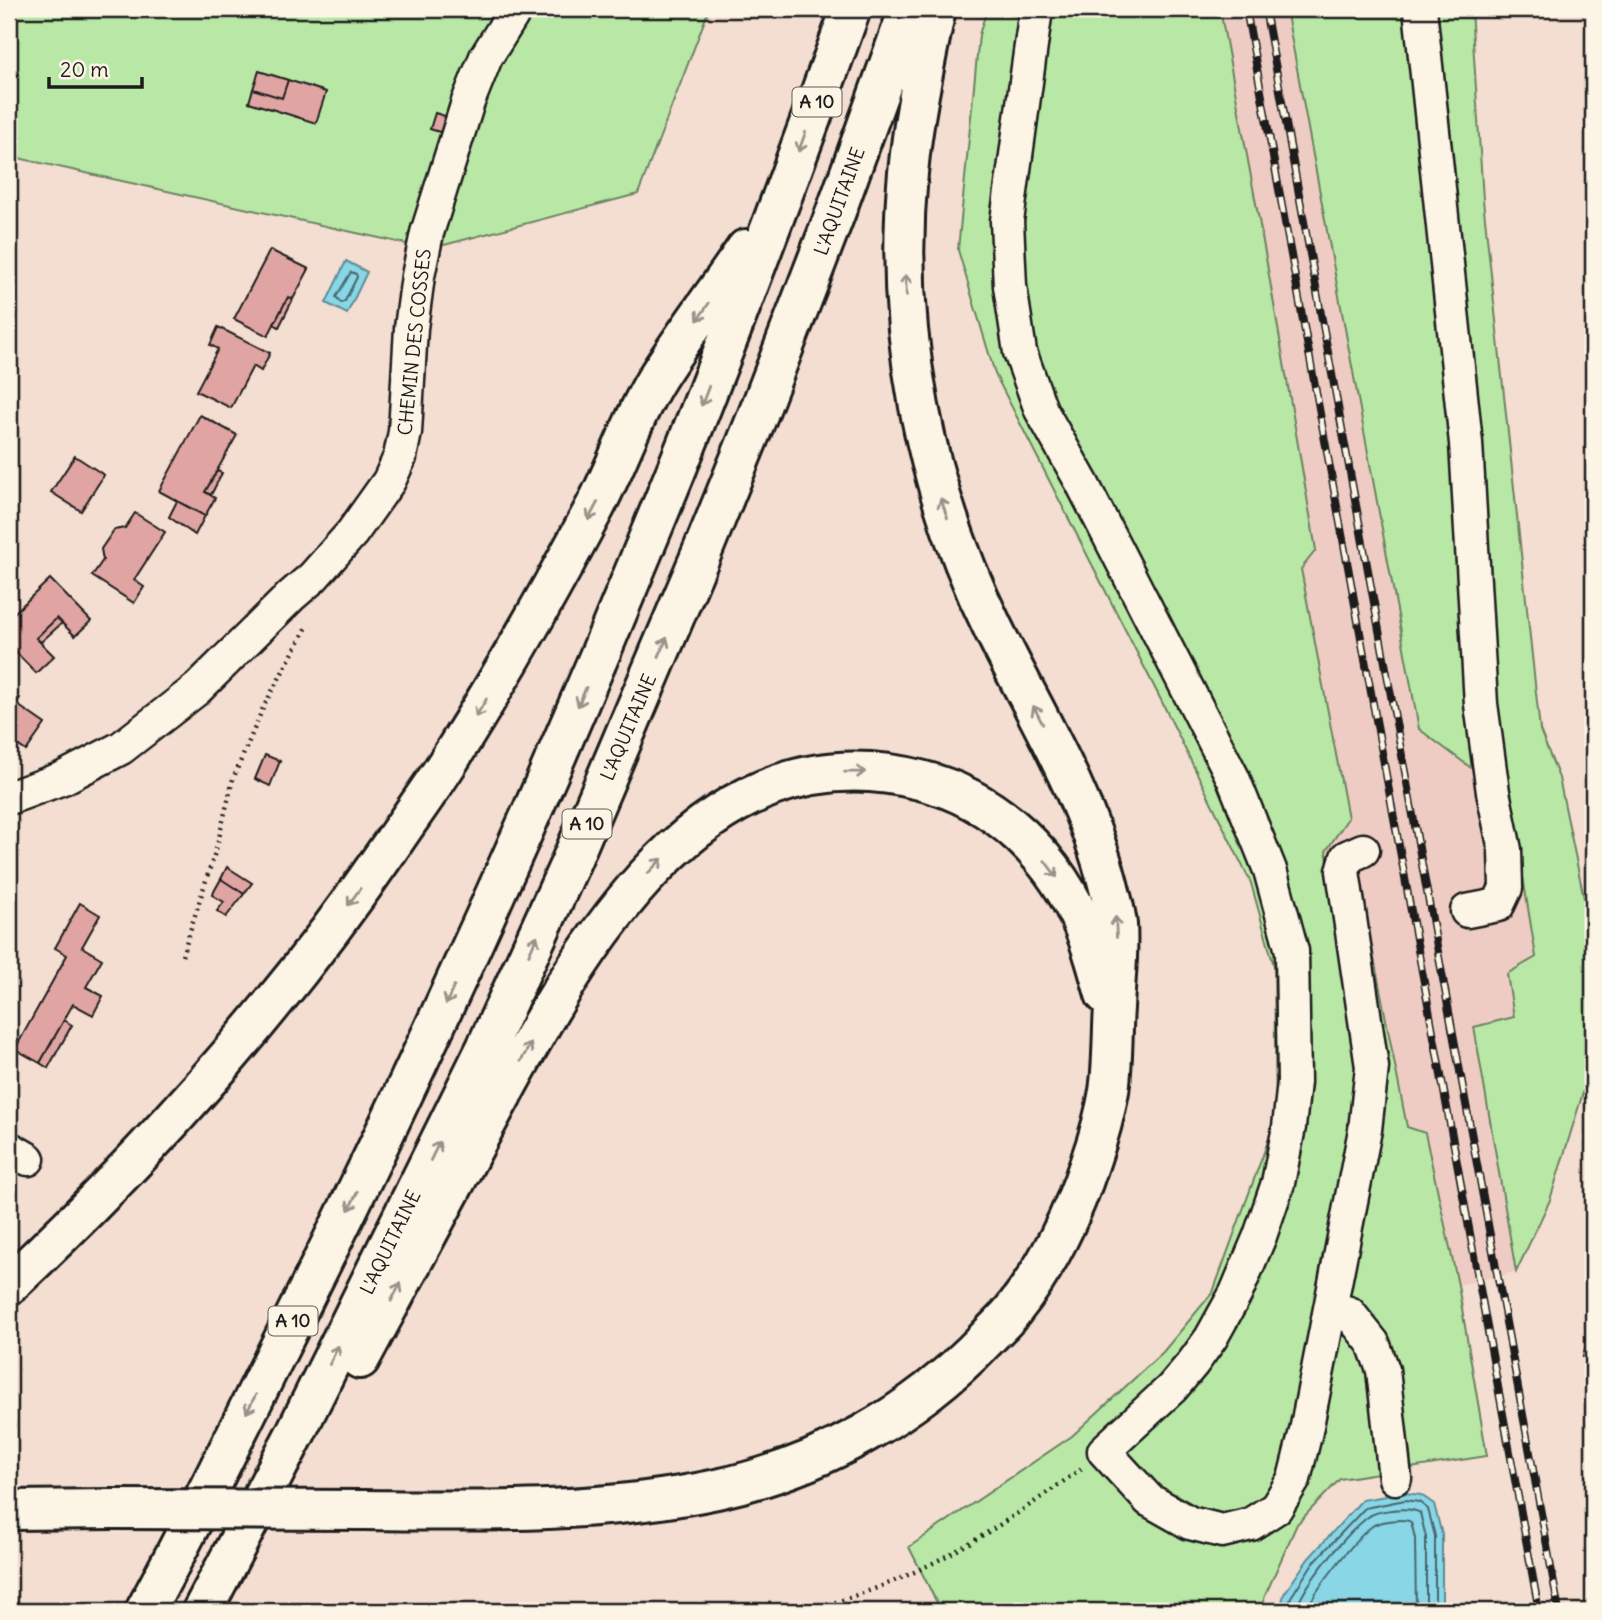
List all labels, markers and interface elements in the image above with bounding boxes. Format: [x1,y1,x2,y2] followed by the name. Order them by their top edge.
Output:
[49,46,142,90] scale bar
[60,56,109,83] text: 20 m
[792,88,842,116] road number: A 10
[795,130,807,152] one-way arrow
[808,144,870,258] street label: L'AQUITAINE
[392,247,436,437] street label: CHEMIN DES COSSES
[900,273,913,296] one-way arrow
[696,302,710,321] one-way arrow
[698,385,711,407] one-way arrow
[937,497,950,519] one-way arrow
[586,500,599,521] one-way arrow
[657,637,670,658] one-way arrow
[595,670,661,784] street label: L'AQUITAINE
[575,686,588,707] one-way arrow
[473,698,487,718] one-way arrow
[1030,705,1044,726] one-way arrow
[843,765,866,779] one-way arrow
[562,810,612,838] road number: A 10
[647,858,664,875] one-way arrow
[1043,859,1058,878] one-way arrow
[347,887,361,906] one-way arrow
[1109,916,1122,939] one-way arrow
[526,935,540,956] one-way arrow
[443,984,456,1005] one-way arrow
[519,1043,533,1063] one-way arrow
[429,1141,443,1162] one-way arrow
[354,1186,426,1298] street label: L'AQUITAINE
[345,1190,358,1211] one-way arrow
[390,1282,403,1303] one-way arrow
[268,1306,318,1336] road number: A 10
[328,1345,341,1366] one-way arrow
[244,1393,258,1414] one-way arrow

